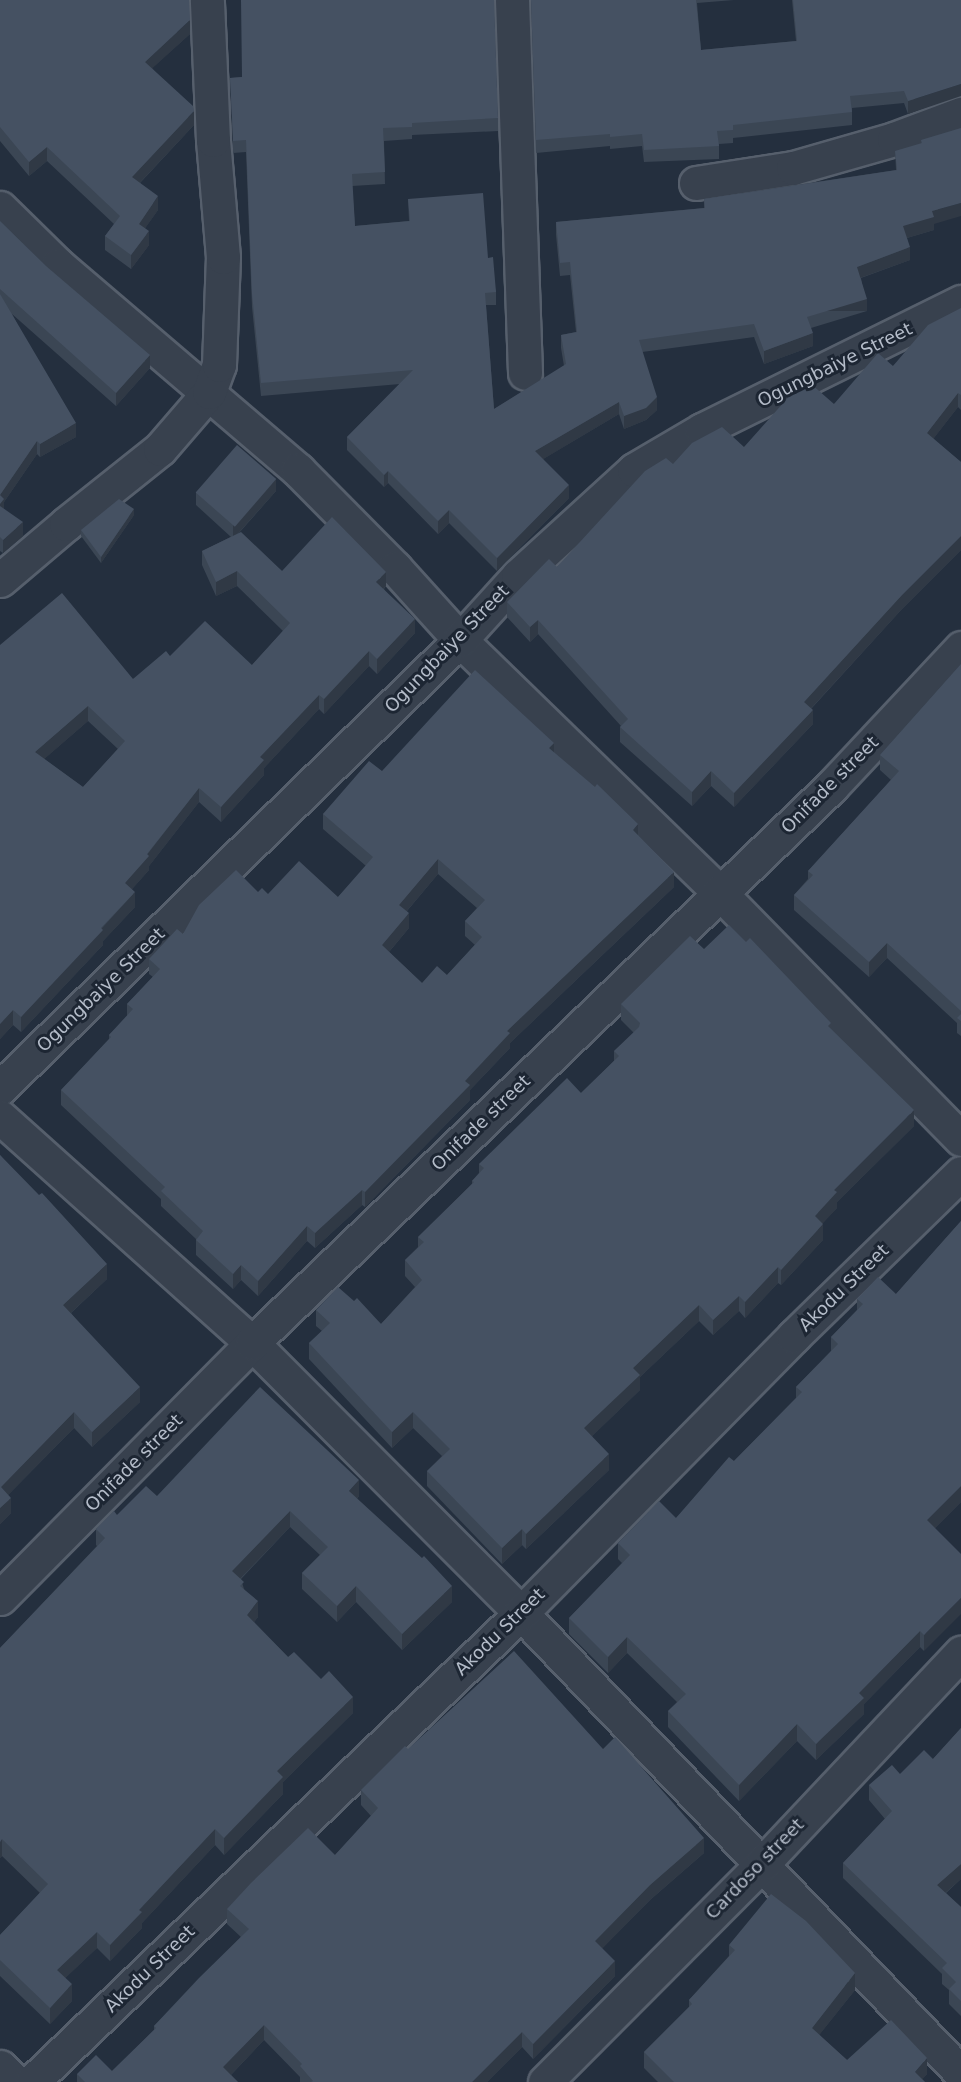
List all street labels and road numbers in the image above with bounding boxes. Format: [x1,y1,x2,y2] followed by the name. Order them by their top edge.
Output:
[754,318,916,412] street label: Ogungbaiye Street
[380,581,514,717] street label: Ogungbaiye Street
[777,732,883,838] street label: Onifade street
[33,923,169,1057] street label: Ogungbaiye Street
[427,1070,535,1176] street label: Onifade street
[795,1240,893,1336] street label: Akodu Street
[81,1410,187,1516] street label: Onifade street
[451,1584,549,1680] street label: Akodu Street
[701,1814,809,1924] street label: Cardoso street
[101,1921,199,2017] street label: Akodu Street

